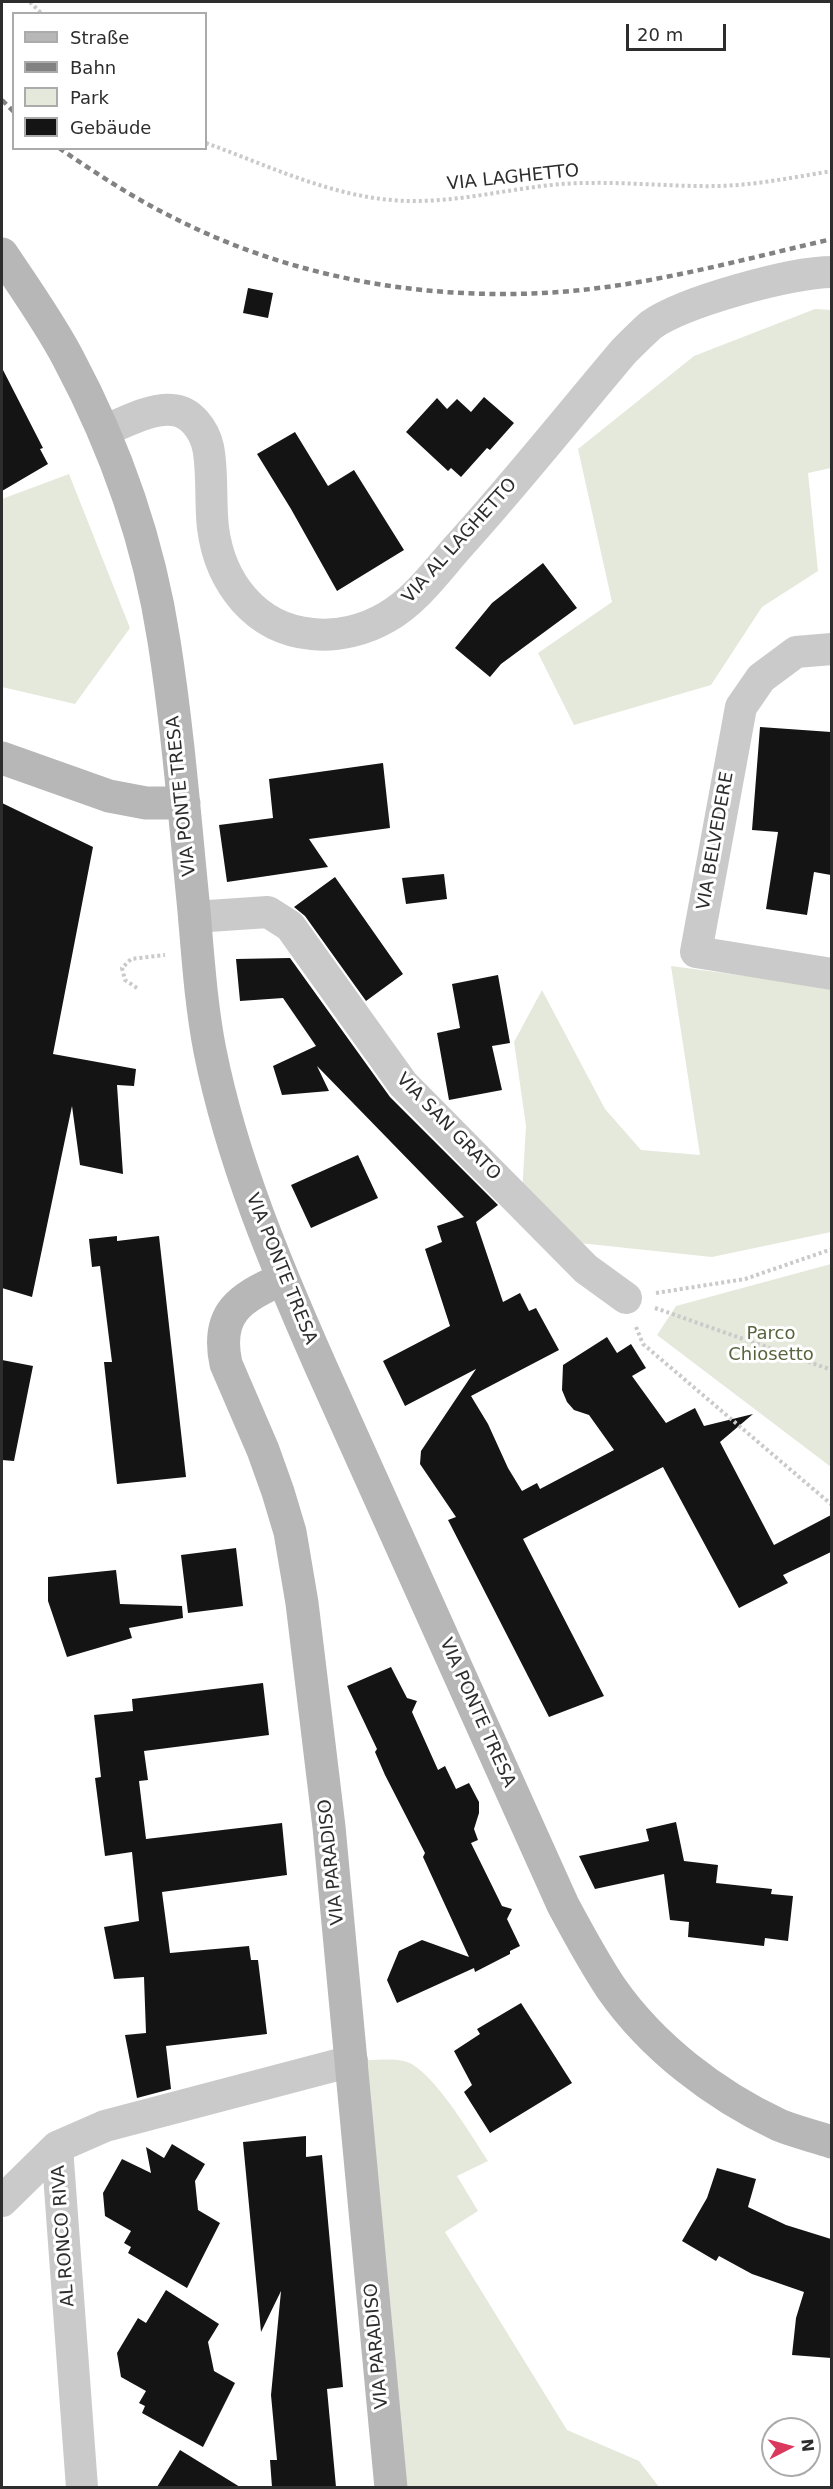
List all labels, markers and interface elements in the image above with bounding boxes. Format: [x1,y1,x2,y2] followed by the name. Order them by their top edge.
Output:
[12,12,207,150] legend
[629,12,730,50] scale bar
[637,24,683,45] text: 20 m
[70,27,129,48] text: Straße
[70,57,116,78] text: Bahn
[70,87,109,108] text: Park
[70,117,151,138] text: Gebäude
[446,160,580,196] street label: VIA LAGHETTO
[398,474,522,608] street label: VIA AL LAGHETTO
[163,715,201,877] street label: VIA PONTE TRESA
[693,770,739,912] street label: VIA BELVEDERE
[391,1069,505,1185] street label: VIA SAN GRATO
[241,1190,321,1348] street label: VIA PONTE TRESA
[728,1323,814,1366] park label: Parco Chiosetto
[434,1635,520,1791] street label: VIA PONTE TRESA
[315,1798,349,1926] street label: VIA PARADISO
[48,2164,80,2308] street label: AL RONCO RIVA
[361,2282,393,2410] street label: VIA PARADISO
[761,2417,821,2477] north arrow
[797,2438,818,2453] text: N

